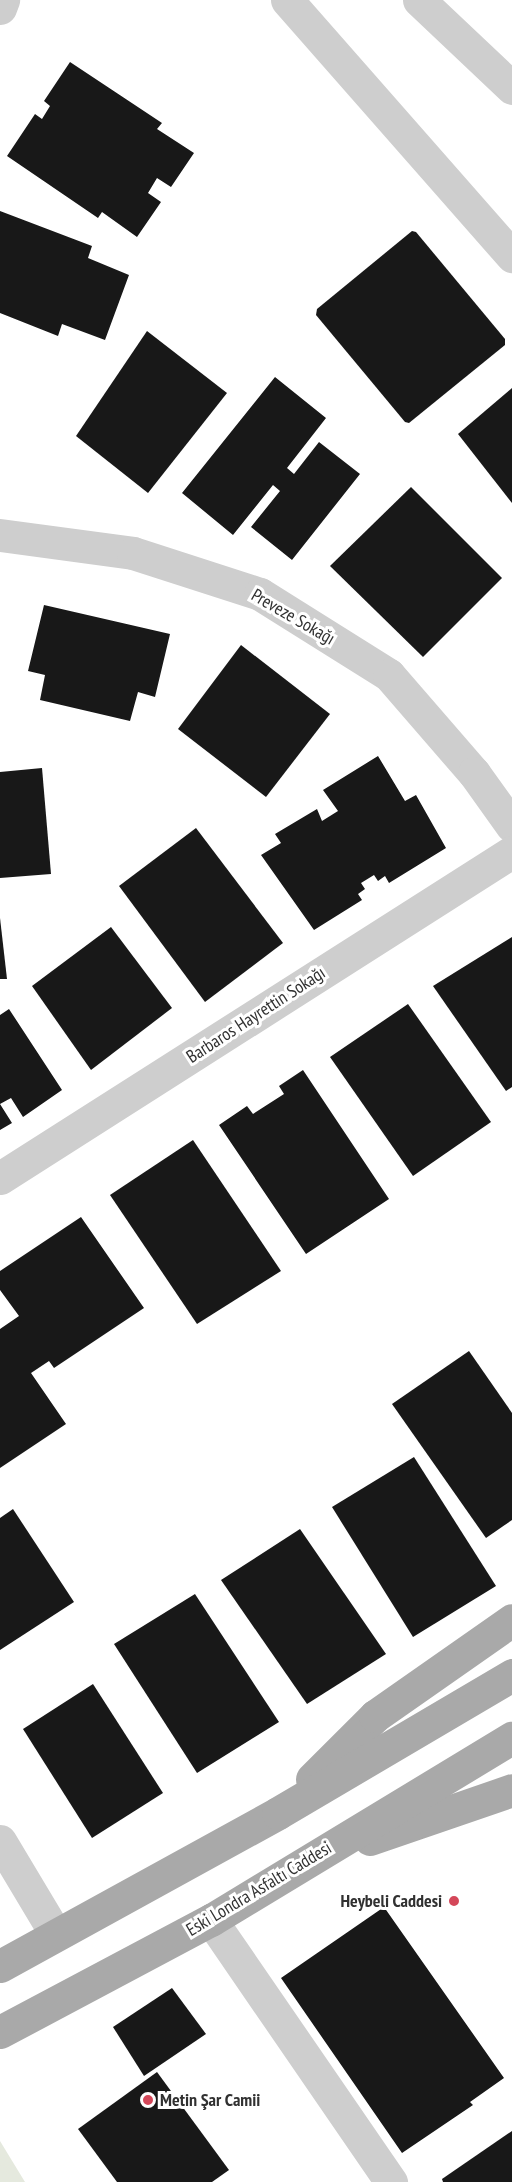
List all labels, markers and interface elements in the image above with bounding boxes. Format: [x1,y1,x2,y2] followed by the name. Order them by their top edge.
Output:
[247,584,339,650] street label: Preveze Sokağı
[183,962,329,1068] street label: Barbaros Hayrettin Sokağı
[182,1837,336,1941] street label: Eski Londra Asfaltı Caddesi
[340,1890,442,1912] place label: Heybeli Caddesi
[447,1894,461,1908] marker: Heybeli Caddesi
[160,2089,261,2111] place label: Metin Şar Camii
[141,2093,155,2107] marker: Metin Şar Camii

